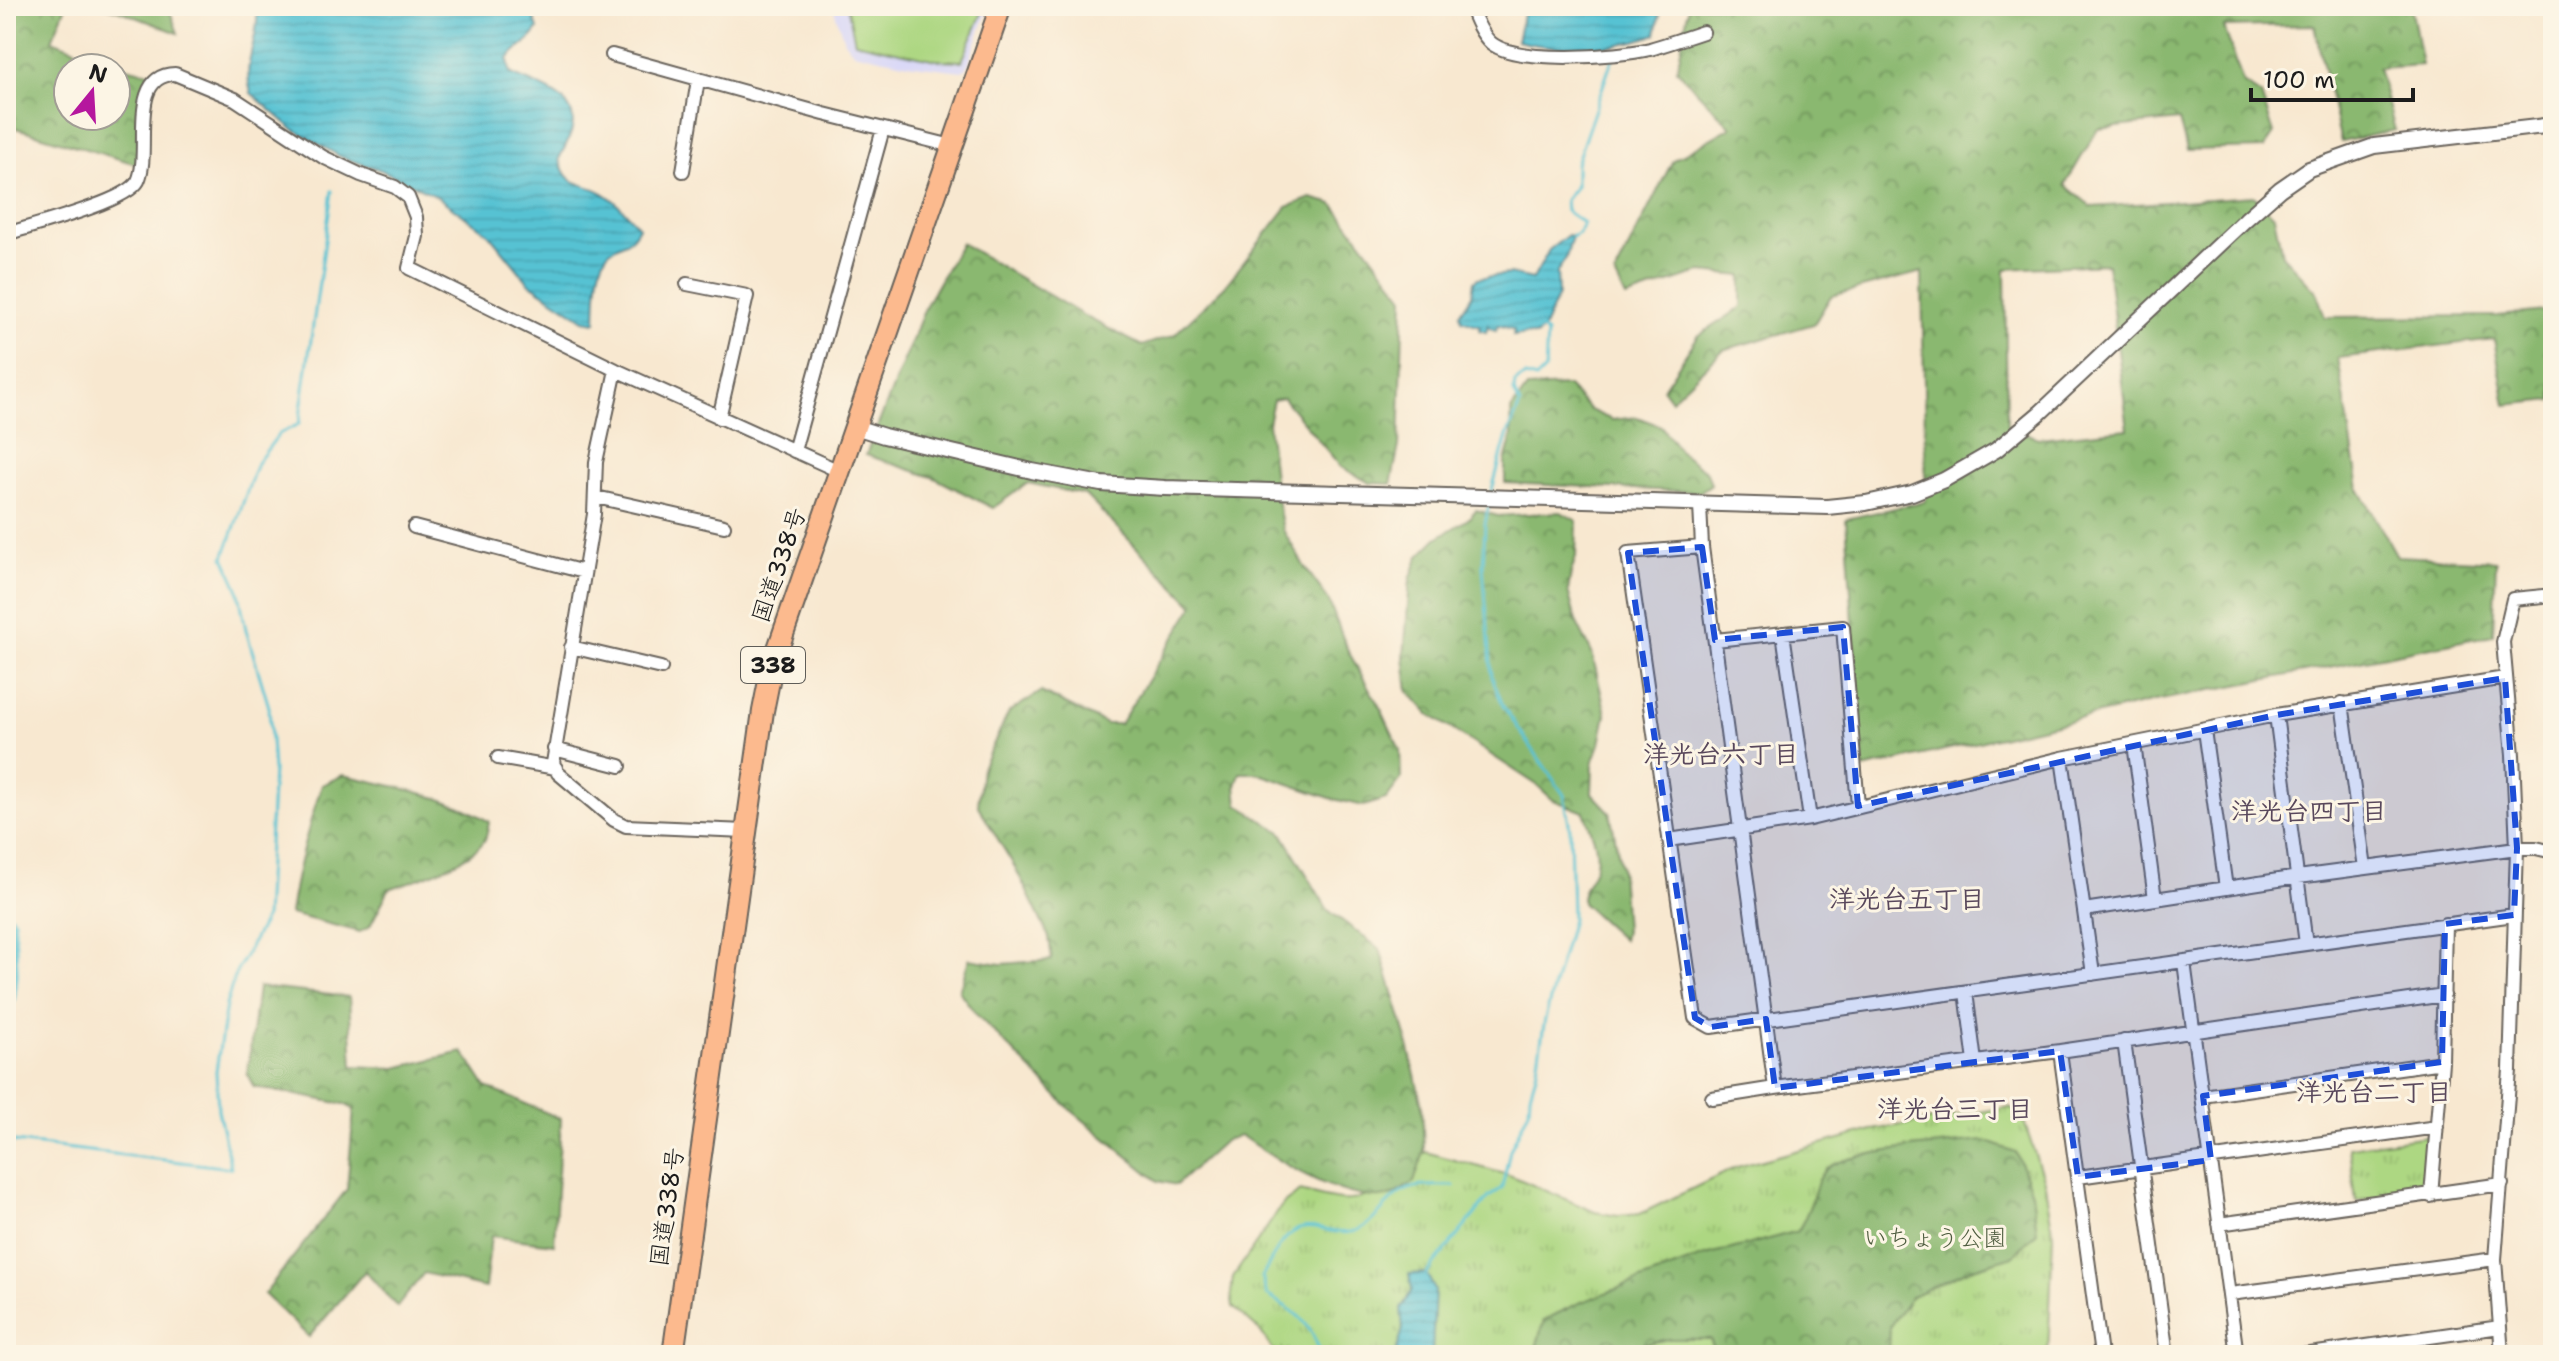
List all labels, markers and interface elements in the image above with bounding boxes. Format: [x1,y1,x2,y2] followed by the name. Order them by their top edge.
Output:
[52,52,132,132] north arrow
[2251,52,2413,102] scale bar
[85,57,111,90] text: N
[2263,64,2335,96] text: 100 m
[744,503,814,627] street label: 国道338号
[741,647,805,683] road number: 338
[1643,736,1799,771] district label: 洋光台六丁目
[2231,793,2387,828] district label: 洋光台四丁目
[1829,881,1985,916] district label: 洋光台五丁目
[2296,1074,2452,1109] district label: 洋光台二丁目
[1877,1091,2033,1126] district label: 洋光台三丁目
[643,1145,691,1269] street label: 国道338号
[1863,1222,2007,1254] park label: いちょう公園

